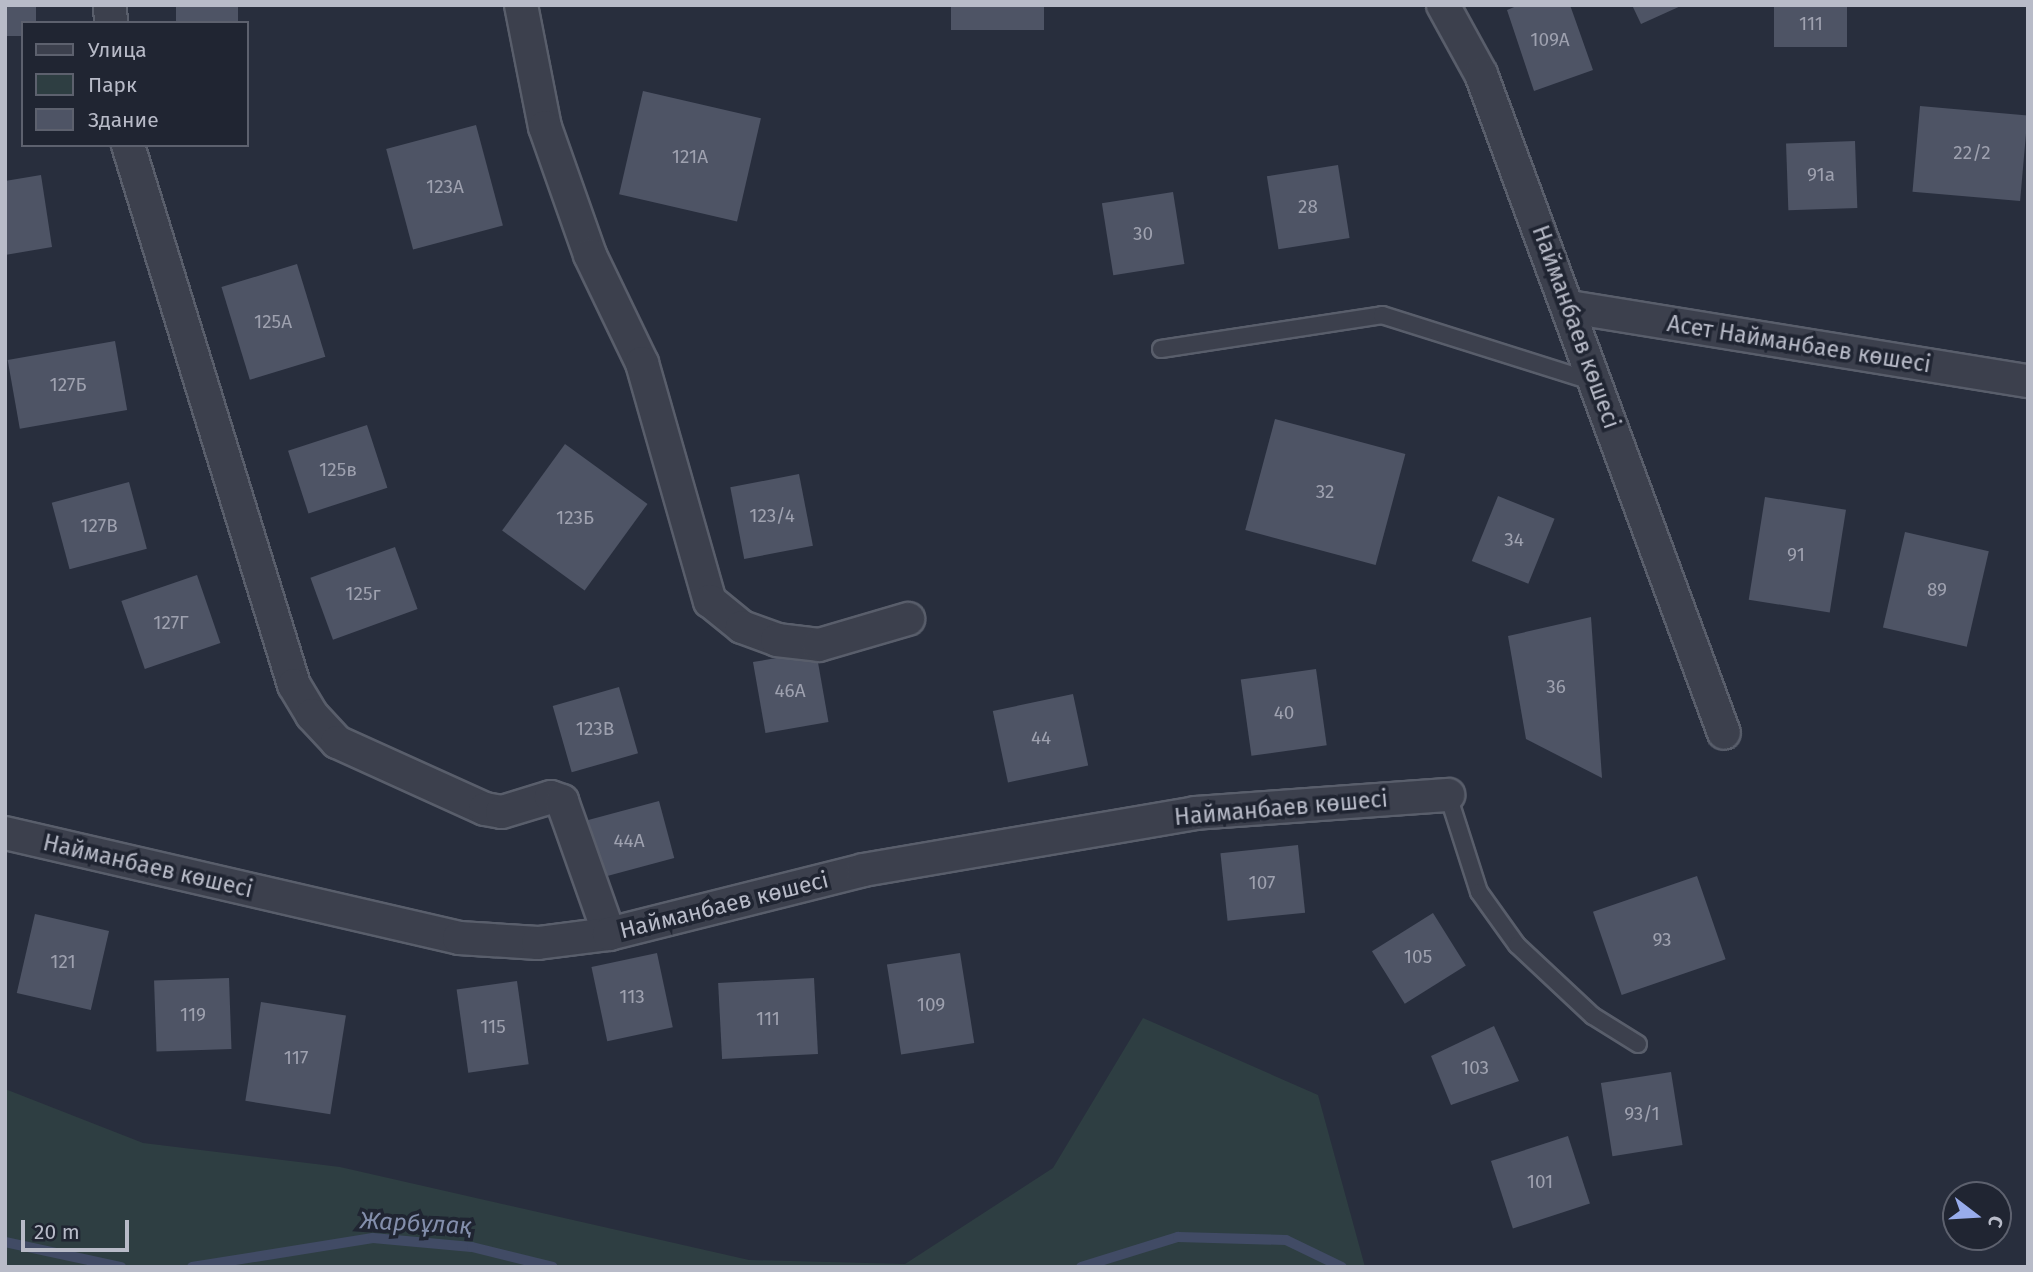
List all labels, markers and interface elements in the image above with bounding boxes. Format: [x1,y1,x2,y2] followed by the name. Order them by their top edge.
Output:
[1799,13,1823,35] house number: 111
[21,21,248,147] legend
[1530,29,1570,51] house number: 109А
[88,37,147,63] text: Улица
[88,72,137,98] text: Парк
[88,107,159,133] text: Здание
[1953,142,1991,164] house number: 22/2
[672,146,708,168] house number: 121А
[1807,164,1835,186] house number: 91а
[426,176,464,198] house number: 123А
[1298,196,1318,218] house number: 28
[1526,222,1626,432] street label: Найманбаев көшесі
[1133,223,1153,245] house number: 30
[1665,310,1933,378] street label: Асет Найманбаев көшесі
[254,311,292,333] house number: 125А
[50,374,86,396] house number: 127Б
[319,459,357,481] house number: 125в
[1316,481,1334,503] house number: 32
[749,505,795,527] house number: 123/4
[556,507,594,529] house number: 123Б
[80,515,118,537] house number: 127В
[1504,529,1524,551] house number: 34
[1787,544,1805,566] house number: 91
[1927,579,1947,601] house number: 89
[345,583,381,605] house number: 125г
[153,612,189,634] house number: 127Г
[1546,676,1566,698] house number: 36
[774,680,806,702] house number: 46А
[1274,702,1294,724] house number: 40
[576,718,614,740] house number: 123В
[1031,727,1051,749] house number: 44
[1173,785,1389,831] street label: Найманбаев көшесі
[41,828,255,904] street label: Найманбаев көшесі
[613,830,645,852] house number: 44А
[617,866,831,944] street label: Найманбаев көшесі
[1249,872,1275,894] house number: 107
[1652,929,1672,951] house number: 93
[1404,946,1432,968] house number: 105
[50,951,76,973] house number: 121
[619,986,645,1008] house number: 113
[917,994,945,1016] house number: 109
[180,1004,206,1026] house number: 119
[756,1008,780,1030] house number: 111
[480,1016,506,1038] house number: 115
[284,1047,308,1069] house number: 117
[1461,1057,1489,1079] house number: 103
[1624,1103,1660,1125] house number: 93/1
[1527,1171,1553,1193] house number: 101
[1942,1181,2012,1251] north arrow
[24,1206,133,1250] scale bar
[359,1207,473,1241] water label: Жарбұлақ
[1983,1213,2008,1230] text: С
[34,1219,80,1245] text: 20 m

